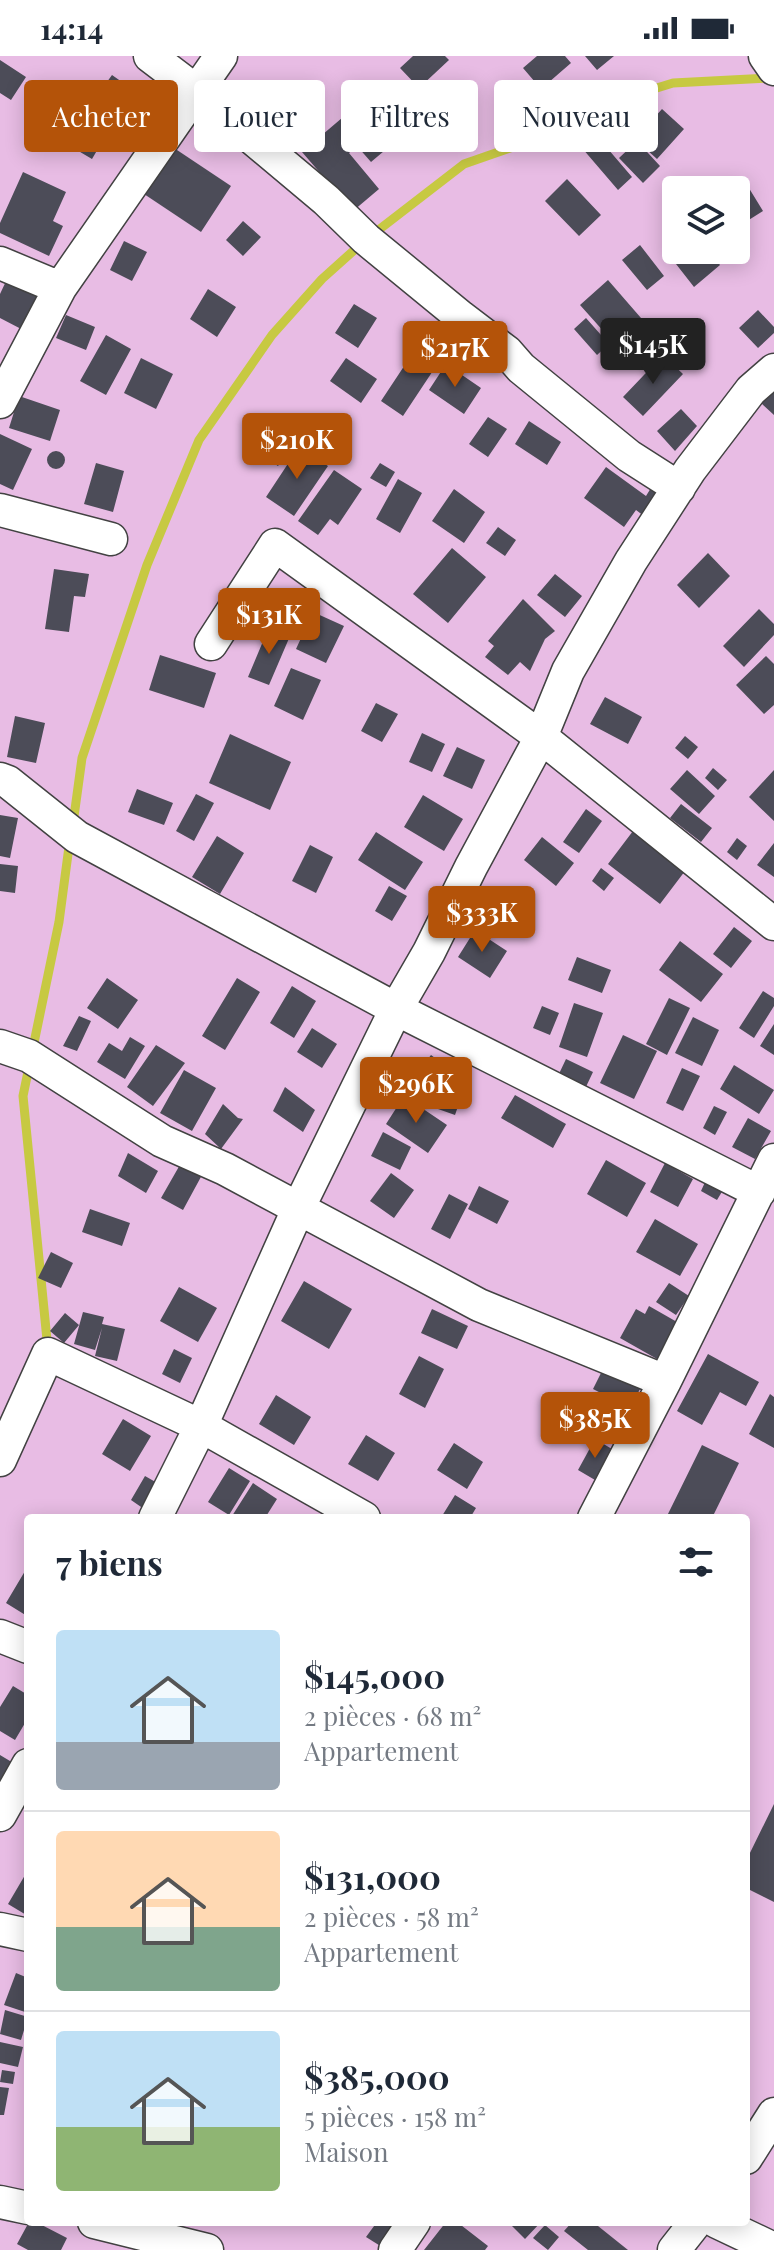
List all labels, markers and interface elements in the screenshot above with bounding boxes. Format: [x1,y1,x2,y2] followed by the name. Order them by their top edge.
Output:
[40,8,103,48] text: 14:14
[24,80,178,152] chip: Acheter
[194,80,325,152] chip: Louer
[341,80,478,152] chip: Filtres
[494,80,658,152] chip: Nouveau
[662,176,750,264] map controls
[662,176,750,264] button: layers
[597,318,709,386] pin: $145K
[399,321,511,389] pin: $217K
[618,326,688,361] text: $145K
[421,329,489,364] text: $217K
[241,413,353,481] pin: $210K
[260,421,334,456] text: $210K
[213,588,325,656] pin: $131K
[236,596,302,631] text: $131K
[426,886,538,954] pin: $333K
[446,894,518,929] text: $333K
[360,1057,472,1125] pin: $296K
[378,1065,454,1100] text: $296K
[539,1392,651,1460] pin: $385K
[559,1400,631,1435] text: $385K
[56,1539,163,1585] text: 7 biens
[674,1540,718,1584] icon: filters
[304,1652,445,1698] text: $145,000
[120,1662,216,1758] icon: home
[304,1698,481,1733] text: 2 pièces · 68 m²
[304,1733,458,1768] text: Appartement
[304,1853,441,1899] text: $131,000
[120,1863,216,1959] icon: home
[304,1899,479,1934] text: 2 pièces · 58 m²
[304,1934,458,1969] text: Appartement
[304,2053,450,2099] text: $385,000
[120,2063,216,2159] icon: home
[304,2099,486,2134] text: 5 pièces · 158 m²
[304,2134,388,2169] text: Maison

